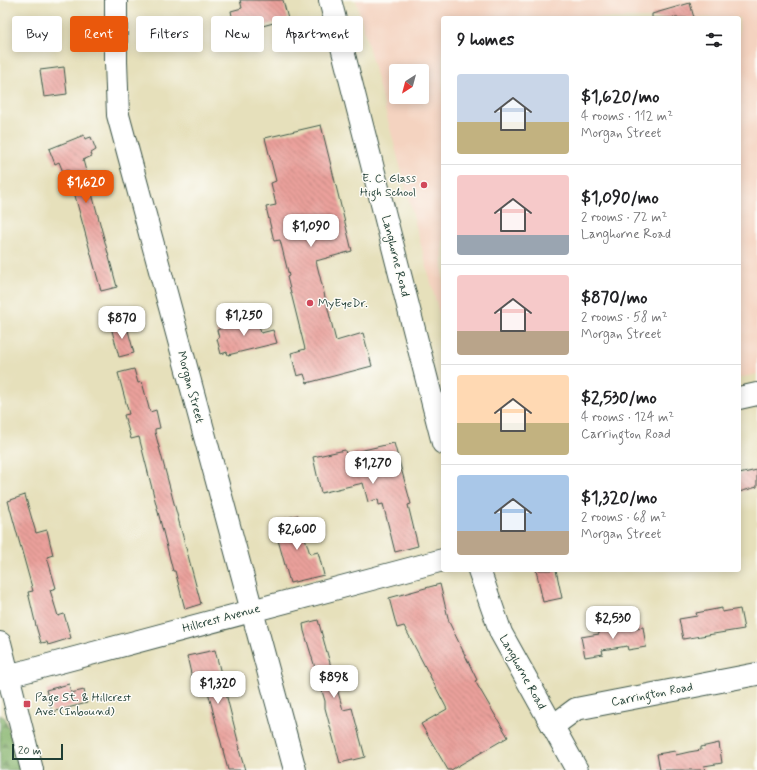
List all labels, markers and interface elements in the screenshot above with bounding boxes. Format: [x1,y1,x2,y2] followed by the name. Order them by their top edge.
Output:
[12,16,62,52] chip: Buy
[70,16,128,52] chip: Rent
[136,16,203,52] chip: Filters
[211,16,264,52] chip: New
[272,16,363,52] chip: Apartment
[457,29,514,51] text: 9 homes
[703,29,725,51] icon: filters
[389,64,429,104] north arrow
[389,64,429,104] map controls
[581,86,660,108] text: $1,620/mo
[489,90,537,138] icon: home
[581,108,673,125] text: 4 rooms · 112 m²
[581,125,661,142] text: Morgan Street
[53,170,119,204] pin: $1,620
[360,171,417,202] place label: E. C. Glass High School
[67,174,105,191] text: $1,620
[419,180,429,190] marker: E. C. Glass High School
[581,187,659,209] text: $1,090/mo
[489,191,537,239] icon: home
[581,209,667,226] text: 2 rooms · 72 m²
[278,214,344,248] pin: $1,090
[377,214,413,299] street label: Langhorne Road
[292,218,330,235] text: $1,090
[581,226,671,243] text: Langhorne Road
[581,287,648,309] text: $870/mo
[489,291,537,339] icon: home
[318,296,368,312] place label: MyEyeDr.
[305,298,315,308] marker: MyEyeDr.
[211,303,277,337] pin: $1,250
[98,306,146,340] pin: $870
[225,307,263,324] text: $1,250
[581,309,668,326] text: 2 rooms · 58 m²
[107,310,137,327] text: $870
[581,326,661,343] text: Morgan Street
[173,349,207,426] street label: Morgan Street
[581,387,657,409] text: $2,530/mo
[489,391,537,439] icon: home
[581,409,674,426] text: 4 rooms · 124 m²
[581,426,671,443] text: Carrington Road
[340,451,406,485] pin: $1,270
[354,455,392,472] text: $1,270
[581,487,657,509] text: $1,320/mo
[489,491,537,539] icon: home
[581,509,666,526] text: 2 rooms · 68 m²
[264,517,330,551] pin: $2,600
[277,521,317,538] text: $2,600
[581,526,661,543] text: Morgan Street
[181,601,262,637] street label: Hillcrest Avenue
[580,606,646,640] pin: $2,530
[595,610,631,627] text: $2,530
[495,632,549,713] street label: Langhorne Road
[310,665,358,699] pin: $898
[319,669,349,686] text: $898
[185,671,251,705] pin: $1,320
[200,675,236,692] text: $1,320
[610,679,695,712] street label: Carrington Road
[35,690,132,720] place label: Page St. & Hillcrest Ave. (Inbound)
[22,699,32,709] marker: Page St. & Hillcrest Ave. (Inbound)
[12,742,63,761] scale bar
[18,744,41,758] text: 20 m

